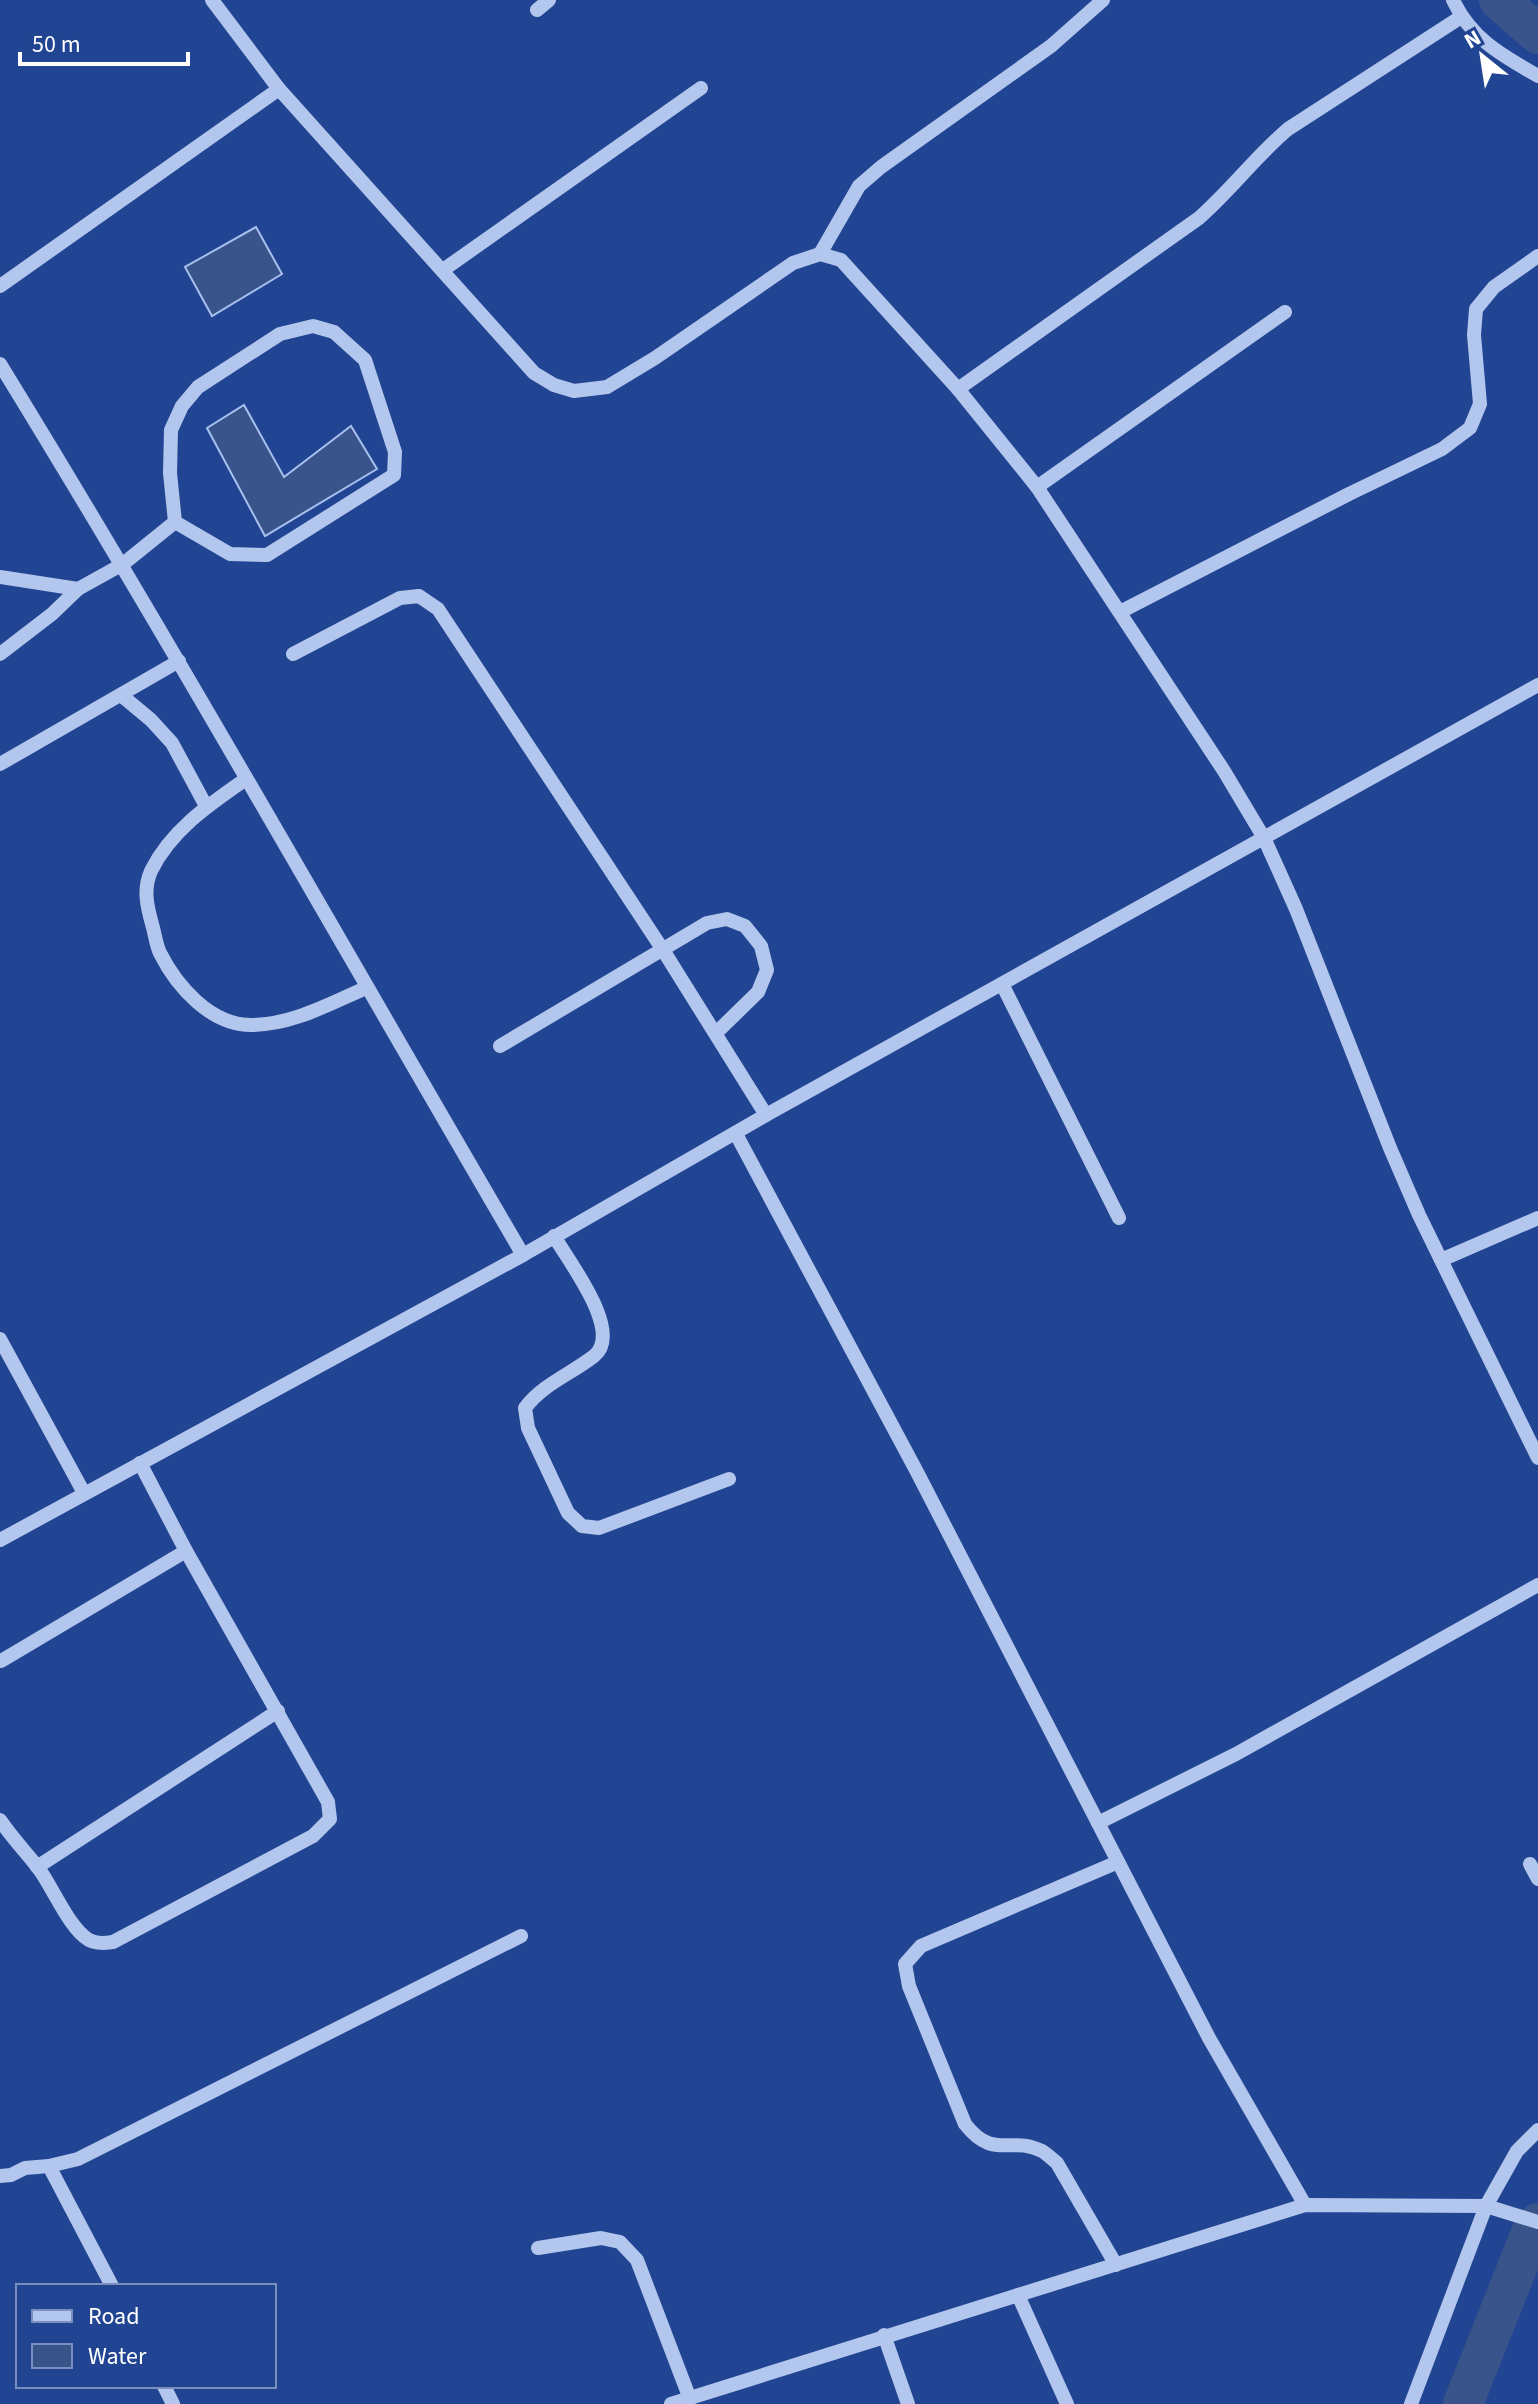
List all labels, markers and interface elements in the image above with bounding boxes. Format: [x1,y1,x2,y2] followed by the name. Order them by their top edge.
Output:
[20,16,188,66] scale bar
[1442,16,1522,96] north arrow
[1458,22,1487,57] text: N
[32,27,81,62] text: 50 m
[16,2284,276,2388] legend
[88,2299,140,2334] text: Road
[88,2339,147,2374] text: Water

